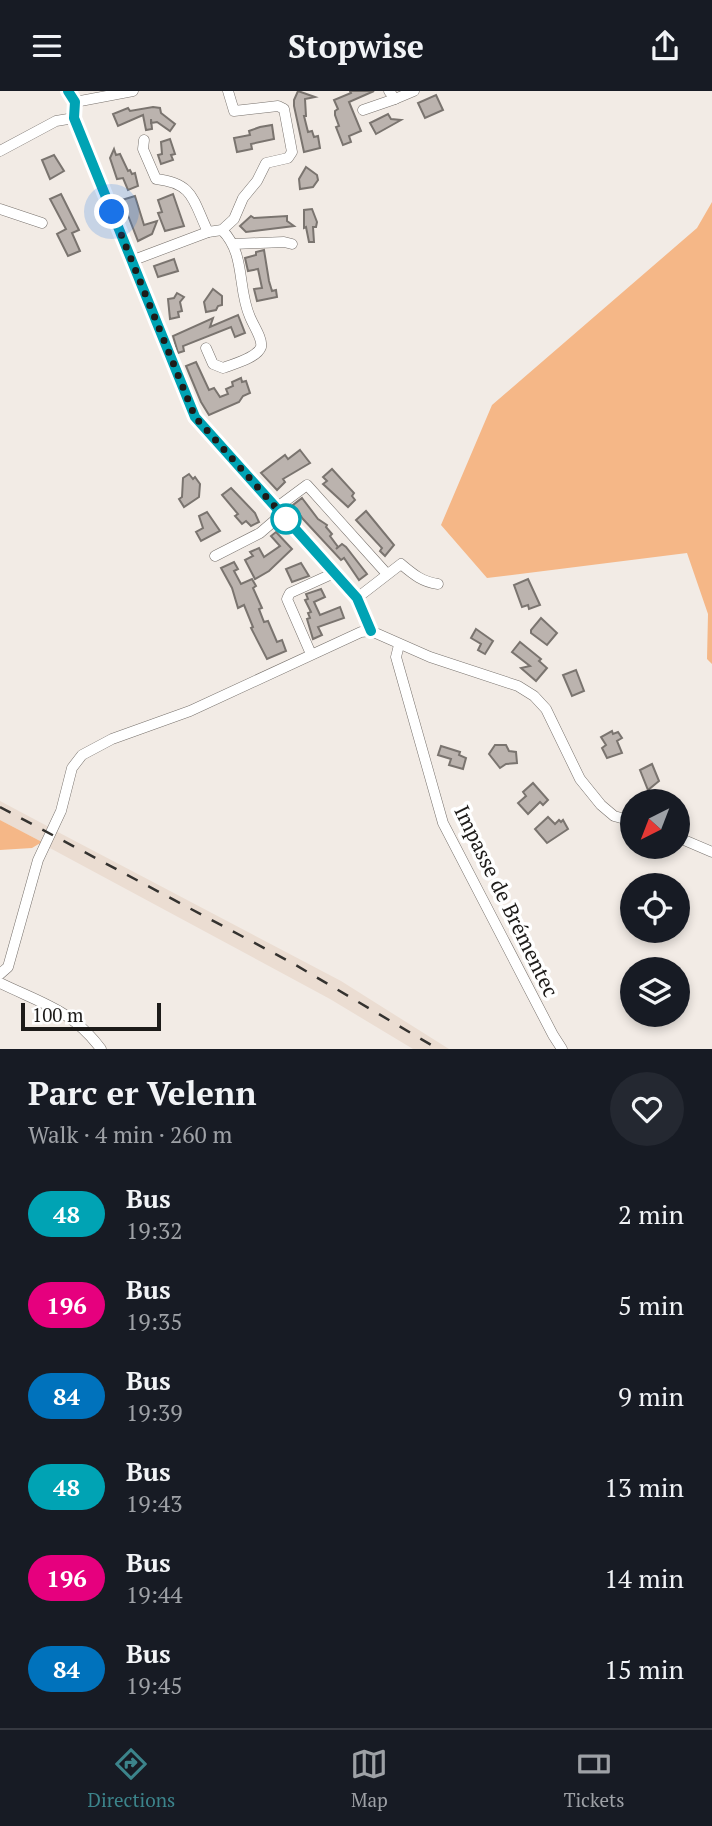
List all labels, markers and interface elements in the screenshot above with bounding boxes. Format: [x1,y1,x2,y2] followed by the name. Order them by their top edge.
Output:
[288,25,424,67] text: Stopwise
[28,27,66,65] icon: menu
[646,27,684,65] icon: share
[94,194,129,229] your location
[271,504,301,534] unlabelled marker
[620,789,690,859] north arrow
[620,789,690,1027] map controls
[448,800,566,1002] street label: Impasse de Brémentec
[620,873,690,943] button: locate
[620,957,690,1027] button: layers
[21,1000,161,1032] scale bar
[32,1002,83,1027] text: 100 m
[28,1071,257,1114] text: Parc er Velenn
[610,1072,684,1146] button: heart
[28,1119,232,1150] text: Walk · 4 min · 260 m
[126,1181,171,1215] text: Bus
[618,1197,684,1231] text: 2 min
[53,1198,80,1230] text: 48
[126,1215,183,1246] text: 19:32
[126,1272,171,1306] text: Bus
[618,1288,684,1322] text: 5 min
[46,1289,87,1321] text: 196
[126,1306,183,1337] text: 19:35
[126,1363,171,1397] text: Bus
[618,1379,684,1413] text: 9 min
[53,1380,80,1412] text: 84
[126,1397,183,1428] text: 19:39
[126,1454,171,1488] text: Bus
[604,1470,684,1504] text: 13 min
[53,1471,80,1503] text: 48
[126,1488,183,1519] text: 19:43
[126,1545,171,1579] text: Bus
[604,1561,684,1595] text: 14 min
[46,1562,87,1594] text: 196
[126,1579,183,1610] text: 19:44
[126,1636,171,1670] text: Bus
[604,1652,684,1686] text: 15 min
[53,1653,80,1685] text: 84
[126,1670,183,1701] text: 19:45
[88,1745,175,1812] tab: Directions
[350,1745,388,1812] tab: Map
[564,1745,624,1812] tab: Tickets

